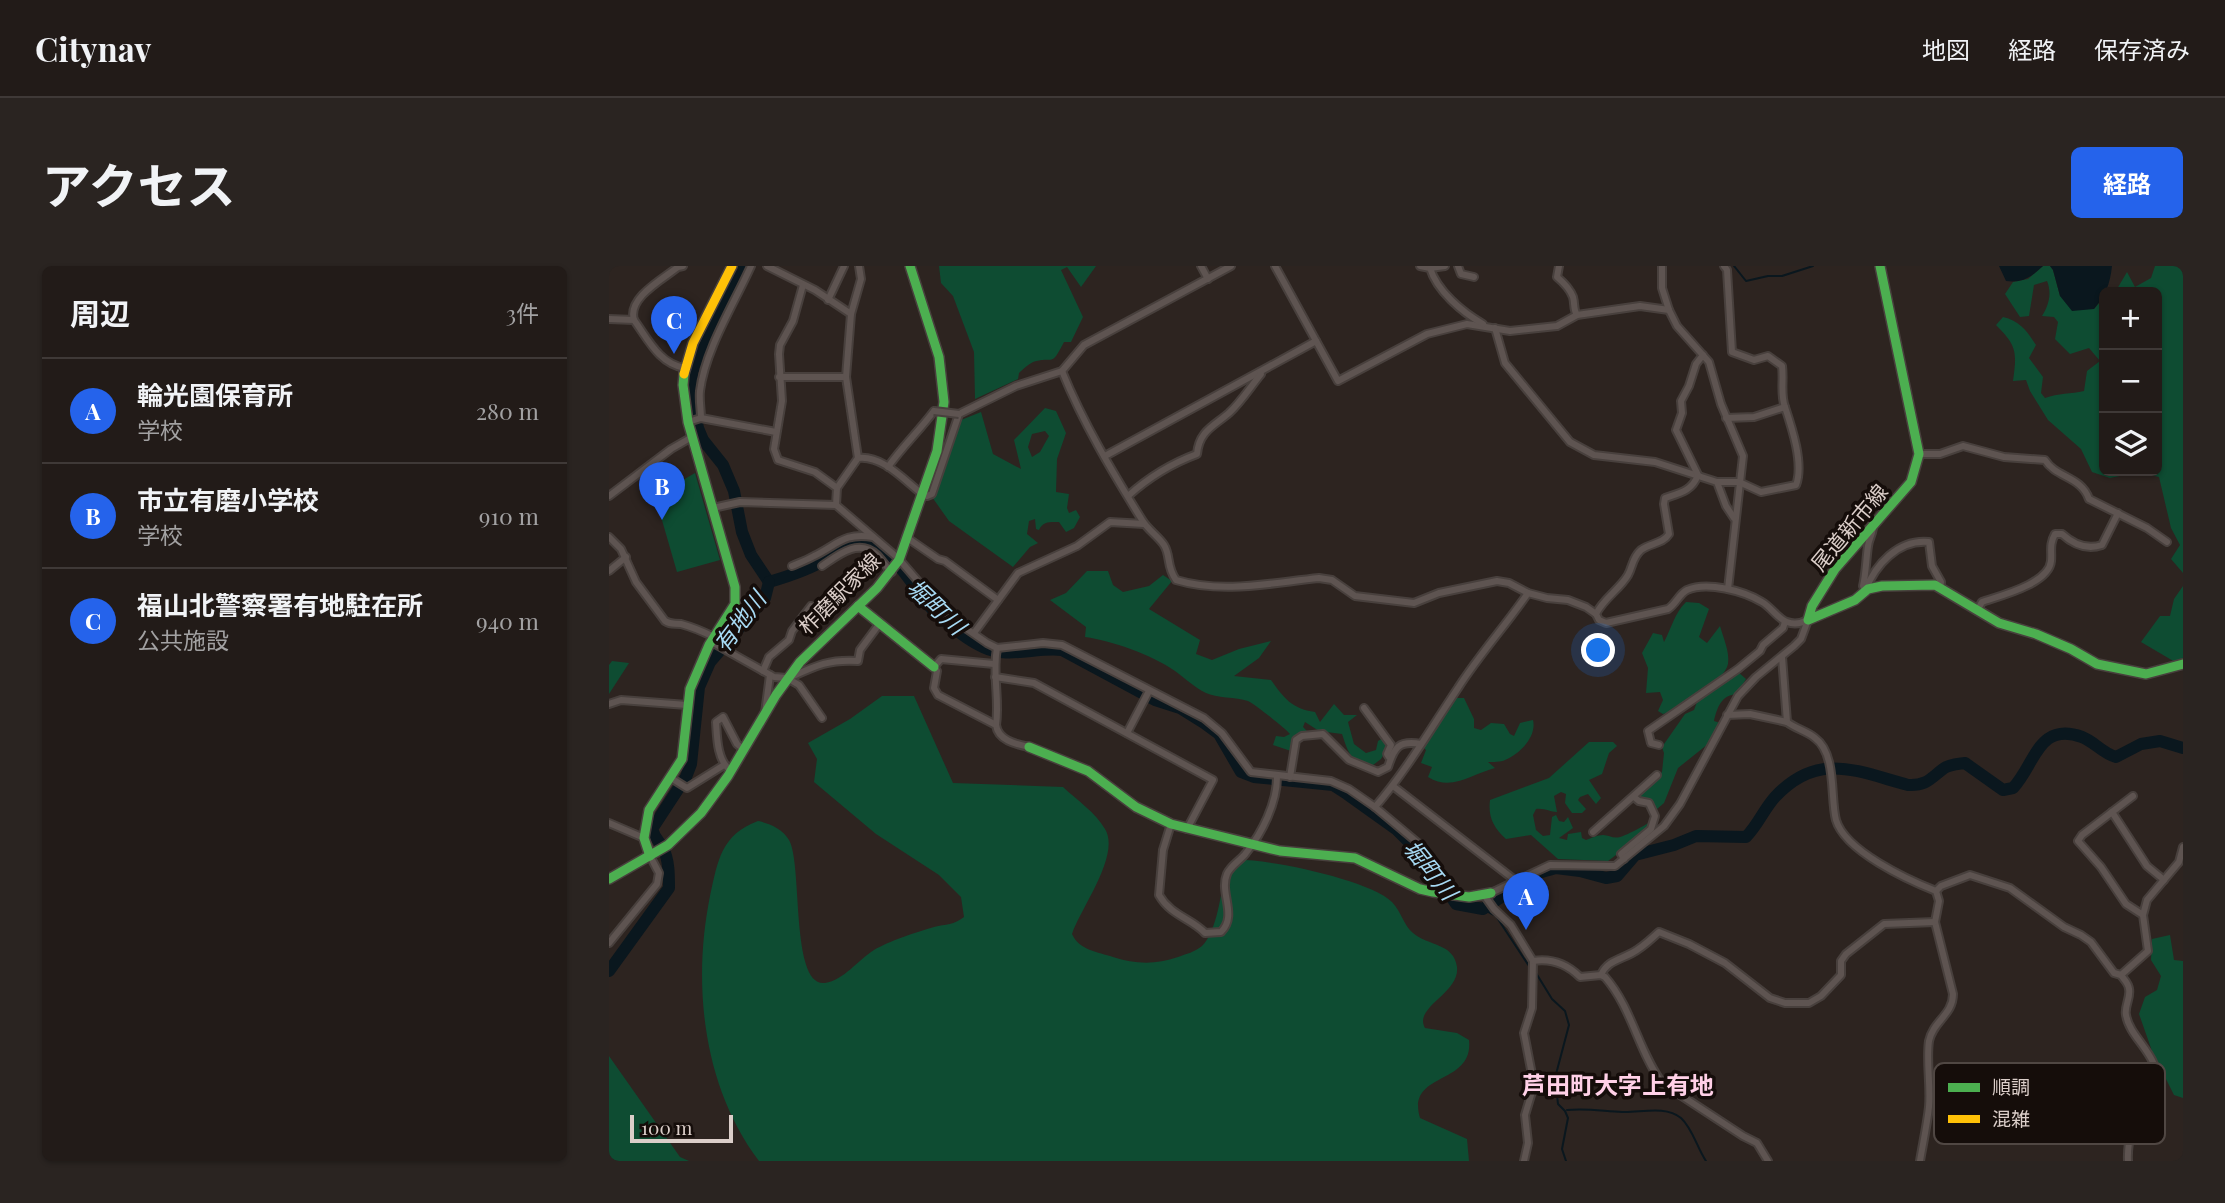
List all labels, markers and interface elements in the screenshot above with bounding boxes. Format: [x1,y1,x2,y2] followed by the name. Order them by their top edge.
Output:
[35,26,151,70] text: Citynav
[1922,33,1970,65] text: 地図
[2008,33,2056,65] text: 経路
[2094,33,2190,65] text: 保存済み
[2071,147,2183,218] button: 経路
[42,151,236,216] text: アクセス
[2099,287,2162,476] map controls
[2099,287,2162,350] button: +
[70,293,130,333] text: 周辺
[651,296,697,354] pin: C
[506,297,539,328] text: 3件
[2099,350,2162,413] button: −
[137,377,293,412] text: 輪光園保育所
[85,395,101,426] text: A
[476,395,539,426] text: 280 m
[2099,413,2162,476] button: layers
[137,414,183,445] text: 学校
[639,462,685,520] pin: B
[1804,477,1893,576] street label: 尾道新市線
[137,482,319,517] text: 市立有磨小学校
[85,500,101,531] text: B
[479,500,539,531] text: 910 m
[137,519,183,550] text: 学校
[792,546,886,640] street label: 柞磨駅家線
[901,571,975,643] water label: 堀町川
[706,582,774,658] water label: 有地川
[137,587,423,622] text: 福山北警察署有地駐在所
[85,605,101,636] text: C
[476,605,539,636] text: 940 m
[137,624,229,655] text: 公共施設
[1581,633,1615,667] your location
[1397,832,1467,908] water label: 堀町川
[1503,872,1549,930] pin: A
[1934,1063,2165,1144] legend
[1522,1068,1714,1100] district label: 芦田町大字上有地
[1992,1073,2030,1099] text: 順調
[1992,1105,2030,1131] text: 混雑
[630,1112,733,1144] scale bar
[641,1114,692,1140] text: 100 m

